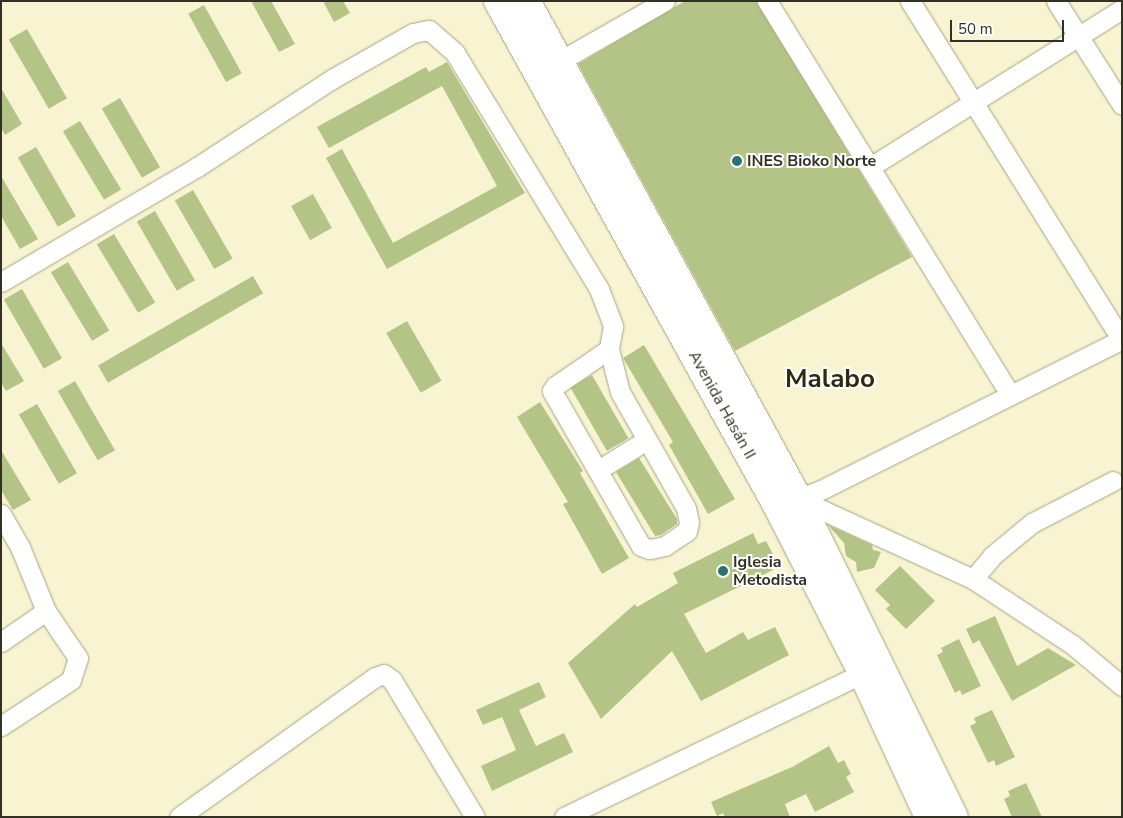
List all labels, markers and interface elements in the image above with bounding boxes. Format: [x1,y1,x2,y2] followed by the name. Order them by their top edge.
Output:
[953,10,1067,42] scale bar
[958,19,993,39] text: 50 m
[747,151,876,171] place label: INES Bioko Norte
[731,155,743,167] marker: INES Bioko Norte
[684,348,760,462] street label: Avenida Hasán II
[785,363,875,395] district label: Malabo
[733,552,807,590] place label: Iglesia Metodista
[717,565,729,577] marker: Iglesia Metodista

